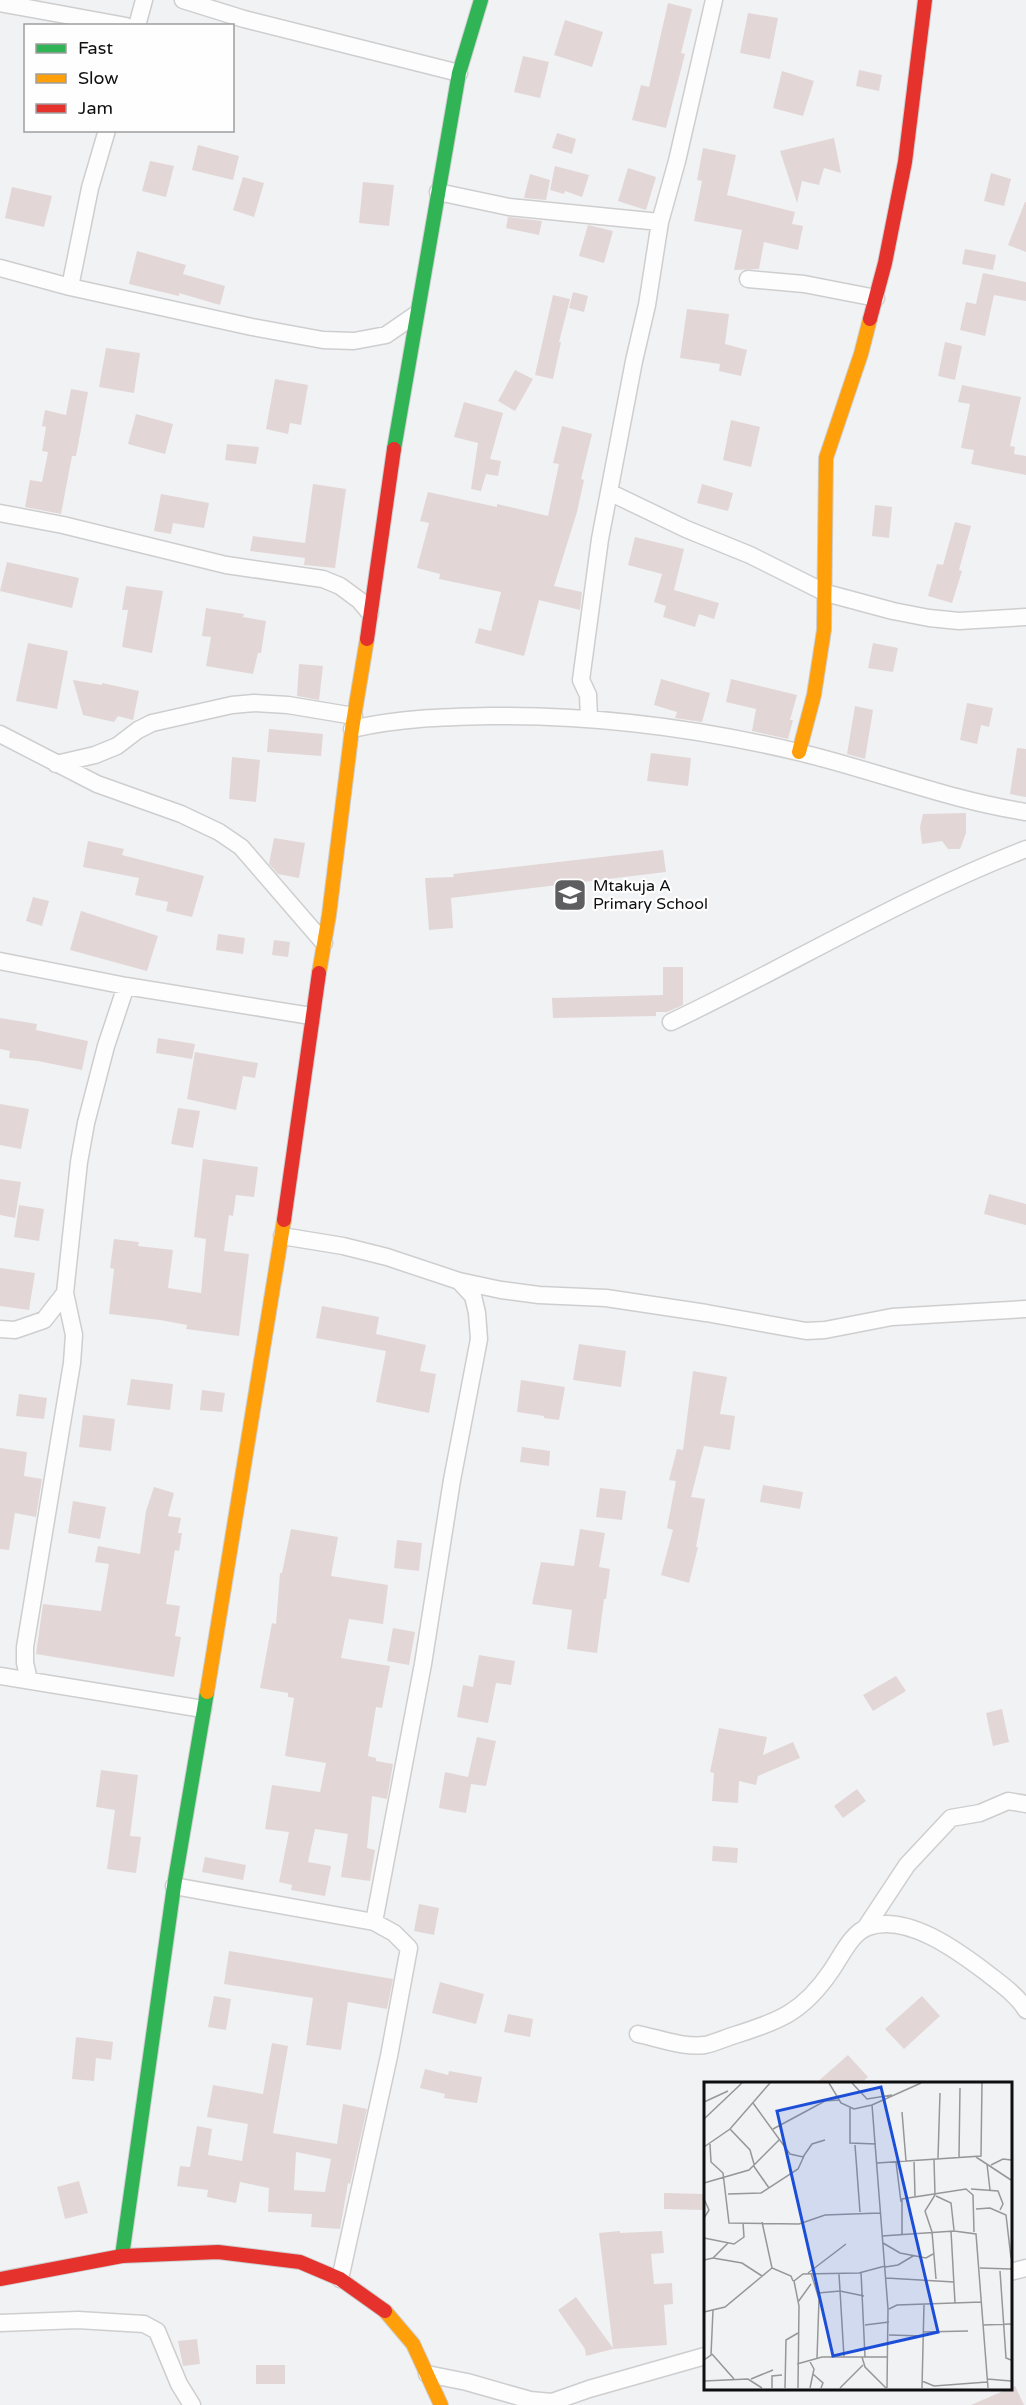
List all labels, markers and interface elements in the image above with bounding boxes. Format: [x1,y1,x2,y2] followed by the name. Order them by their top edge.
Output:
[24,24,234,132] legend
[78,37,113,59] text: Fast
[78,67,119,89] text: Slow
[78,97,113,119] text: Jam
[593,876,708,914] place label: Mtakuja A Primary School
[552,877,588,913] school or university icon: Mtakuja A Primary School
[704,2082,1011,2390] inset map

